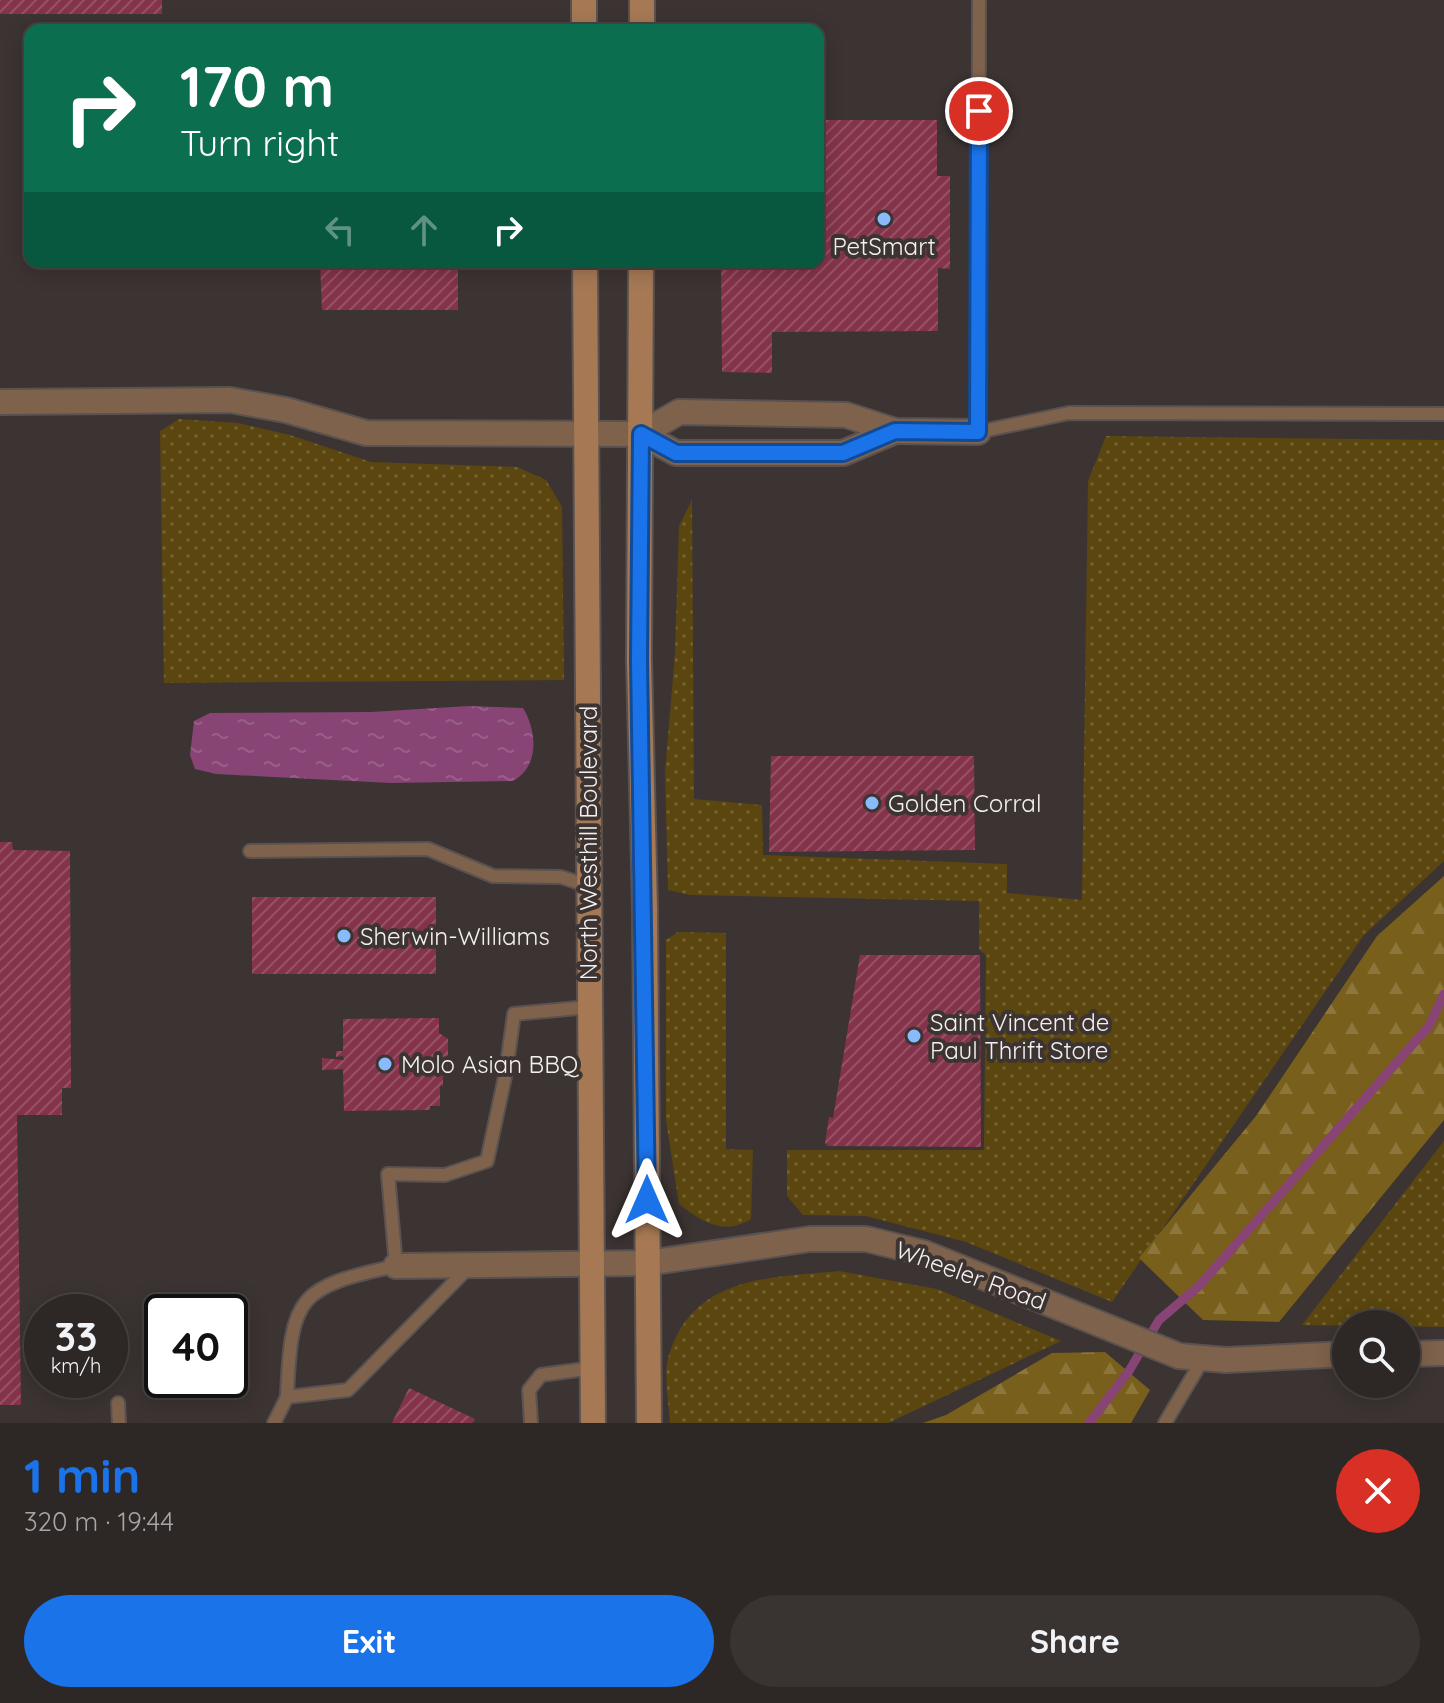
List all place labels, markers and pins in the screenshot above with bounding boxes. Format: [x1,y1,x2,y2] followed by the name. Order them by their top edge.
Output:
[945,77,1013,145] pin
[875,210,893,228] marker: PetSmart
[832,231,936,261] place label: PetSmart
[888,788,1041,818] place label: Golden Corral
[863,794,881,812] marker: Golden Corral
[360,921,550,951] place label: Sherwin-Williams
[335,927,353,945] marker: Sherwin-Williams
[930,1007,1109,1065] place label: Saint Vincent de Paul Thrift Store
[905,1027,923,1045] marker: Saint Vincent de Paul Thrift Store
[401,1049,580,1079] place label: Molo Asian BBQ
[376,1055,394,1073] marker: Molo Asian BBQ

